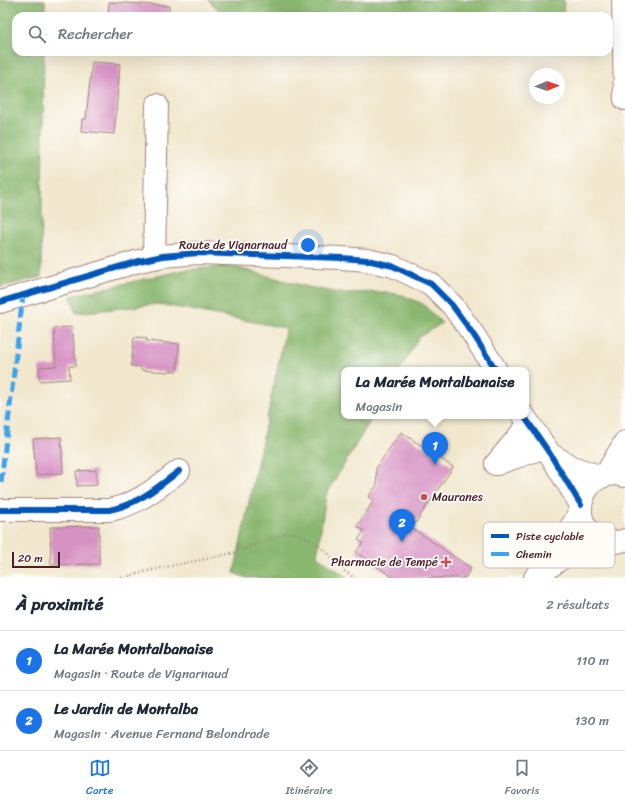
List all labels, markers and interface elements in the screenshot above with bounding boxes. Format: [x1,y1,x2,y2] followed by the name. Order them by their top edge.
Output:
[12,12,613,56] search box
[58,21,133,47] text: Rechercher
[26,23,48,45] icon: search
[529,68,565,104] north arrow
[179,234,289,256] street label: Route de Vignarnaud
[298,235,318,255] your location
[341,367,529,419] popup
[356,369,514,395] text: La Marée Montalbanaise
[356,395,402,418] text: Magasin
[422,432,448,465] pin: 1
[432,486,483,508] place label: Mauranes
[419,492,429,502] marker: Mauranes
[389,509,415,542] pin: 2
[483,522,615,568] legend
[516,527,585,546] text: Piste cyclable
[516,545,552,564] text: Chemin
[18,549,43,568] text: 20 m
[12,550,60,569] scale bar
[331,551,438,573] place label: Pharmacie de Tempé
[441,557,451,567] marker: Pharmacie de Tempé
[16,589,103,619] text: À proximité
[546,593,609,616] text: 2 résultats
[54,636,213,662] text: La Marée Montalbanaise
[26,649,32,672] text: 1
[576,649,609,672] text: 110 m
[54,662,228,685] text: Magasin · Route de Vignarnaud
[54,696,198,722] text: Le Jardin de Montalba
[25,709,33,732] text: 2
[575,709,609,732] text: 130 m
[54,722,269,745] text: Magasin · Avenue Fernand Belondrade
[86,757,113,800] tab: Carte
[286,757,333,800] tab: Itinéraire
[505,757,539,800] tab: Favoris

